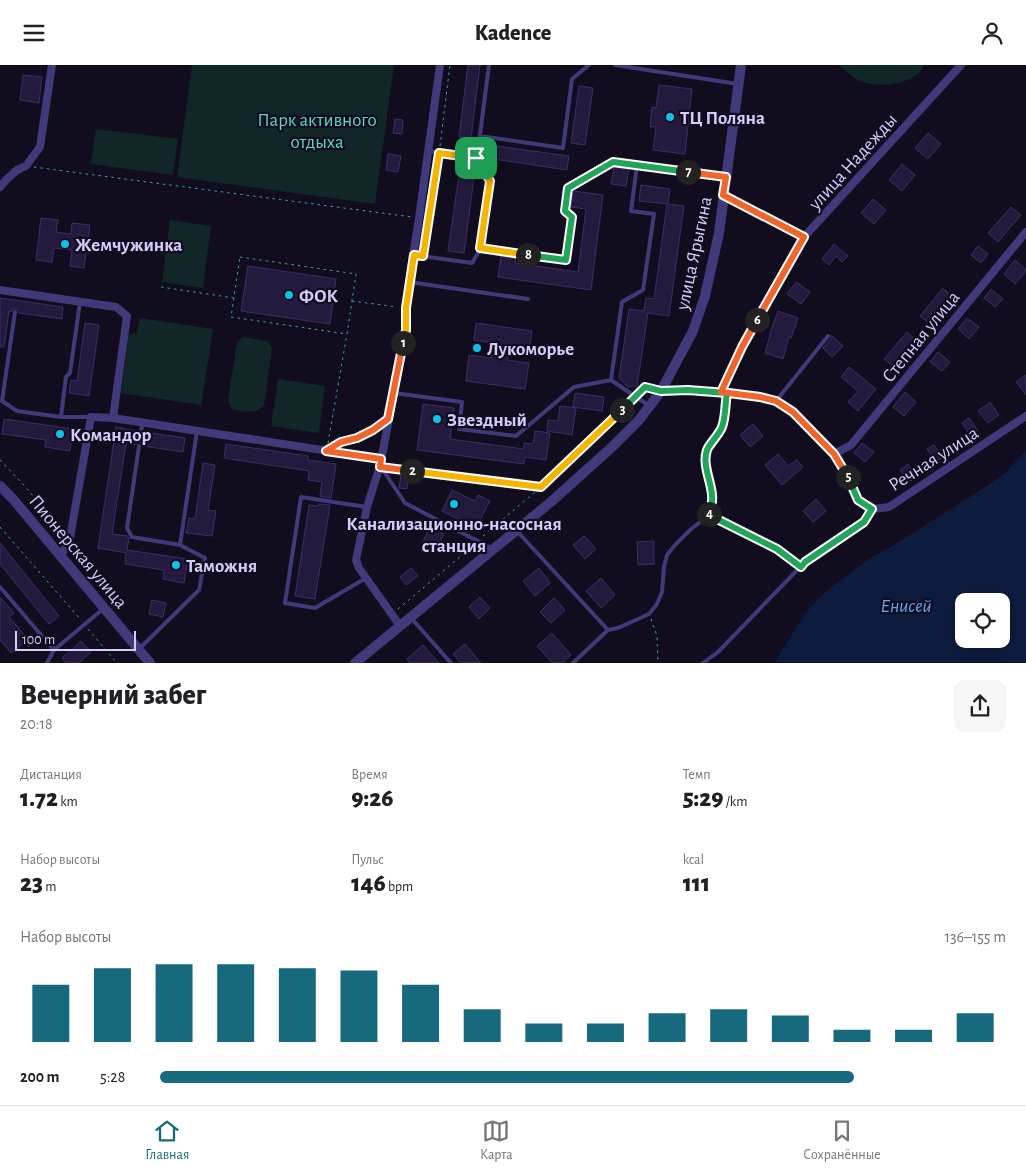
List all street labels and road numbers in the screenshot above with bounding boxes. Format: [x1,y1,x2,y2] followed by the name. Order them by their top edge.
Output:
[805,110,901,214] street label: улица Надежды
[673,195,716,313] street label: улица Ярыгина
[879,287,964,386] street label: Степная улица
[886,423,982,495] street label: Речная улица
[25,492,131,613] street label: Пионерская улица

